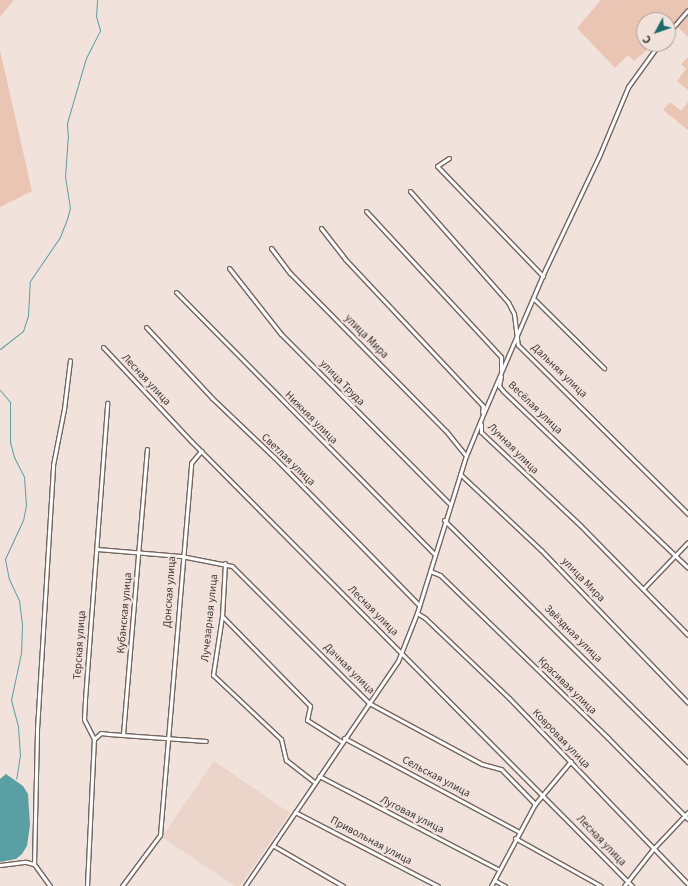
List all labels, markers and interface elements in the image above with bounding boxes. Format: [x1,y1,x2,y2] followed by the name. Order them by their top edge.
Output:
[636,12,676,52] north arrow
[639,32,655,47] text: С
[341,312,391,362] street label: улица Мира
[528,341,590,401] street label: Дальняя улица
[119,351,173,409] street label: Лесная улица
[317,357,367,409] street label: улица Труда
[505,379,565,437] street label: Весёлая улица
[282,389,340,447] street label: Нижняя улица
[485,421,541,477] street label: Лунная улица
[258,431,318,489] street label: Светлая улица
[559,555,607,605] street label: улица Мира
[161,556,179,628] street label: Донская улица
[115,572,135,654] street label: Кубанская улица
[199,573,221,663] street label: Лучезарная улица
[345,583,401,639] street label: Лесная улица
[541,602,605,666] street label: Звёздная улица
[71,610,89,680] street label: Терская улица
[321,641,377,697] street label: Дачная улица
[535,655,599,717] street label: Красивая улица
[529,706,593,772] street label: Ковровая улица
[400,753,472,801] street label: Сельская улица
[378,793,446,837] street label: Луговая улица
[573,813,629,869] street label: Лесная улица
[328,814,414,868] street label: Привольная улица

